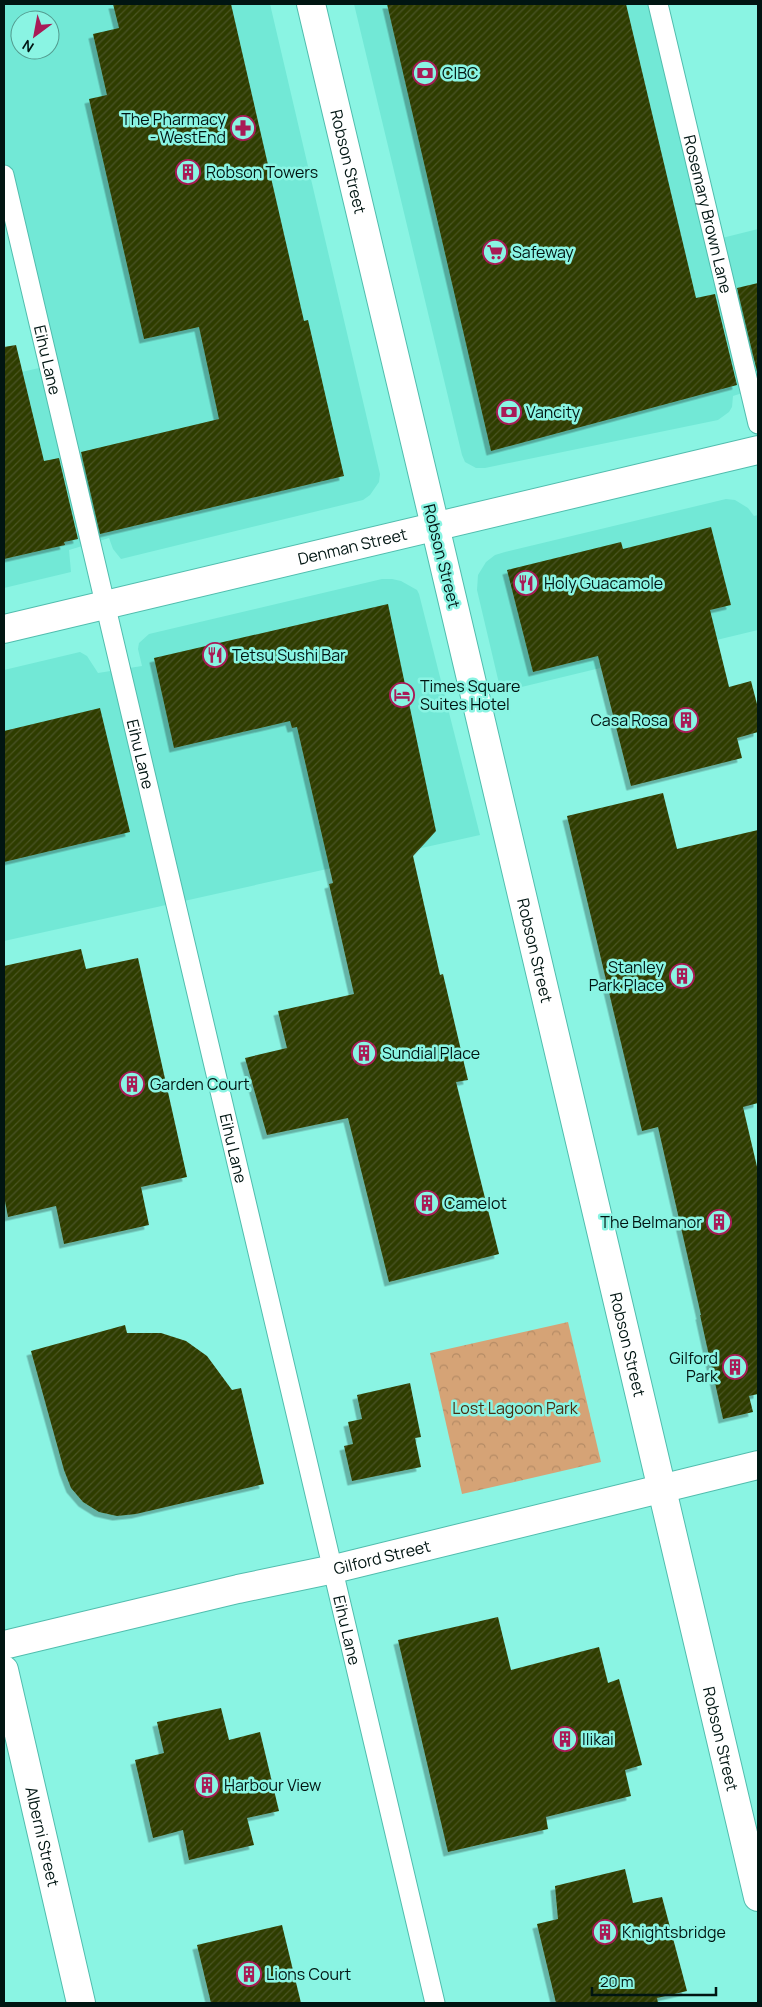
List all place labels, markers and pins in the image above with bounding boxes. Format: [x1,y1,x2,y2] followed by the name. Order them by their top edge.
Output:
[412,60,438,86] bank icon: CIBC
[442,62,478,84] place label: CIBC
[121,108,227,148] place label: The Pharmacy - WestEnd
[230,115,256,141] pharmacy icon: The Pharmacy - WestEnd
[175,159,201,185] building icon: Robson Towers
[206,161,318,183] place label: Robson Towers
[482,239,508,265] supermarket icon: Safeway
[512,241,574,263] place label: Safeway
[496,399,522,425] bank icon: Vancity
[526,401,581,423] place label: Vancity
[513,570,539,596] restaurant icon: Holy Guacamole
[544,572,663,594] place label: Holy Guacamole
[202,642,228,668] restaurant icon: Tetsu Sushi Bar
[232,644,346,666] place label: Tetsu Sushi Bar
[420,675,520,715] place label: Times Square Suites Hotel
[389,682,415,708] hotel icon: Times Square Suites Hotel
[673,707,699,733] building icon: Casa Rosa
[590,709,668,731] place label: Casa Rosa
[589,956,665,996] place label: Stanley Park Place
[669,963,695,989] building icon: Stanley Park Place
[351,1040,377,1066] building icon: Sundial Place
[382,1042,480,1064] place label: Sundial Place
[119,1071,145,1097] building icon: Garden Court
[150,1073,250,1095] place label: Garden Court
[414,1190,440,1216] building icon: Camelot
[444,1192,507,1214] place label: Camelot
[706,1209,732,1235] building icon: The Belmanor
[600,1211,702,1233] place label: The Belmanor
[669,1347,719,1387] place label: Gilford Park
[722,1354,748,1380] building icon: Gilford Park
[552,1726,578,1752] building icon: Ilikai
[582,1728,614,1750] place label: Ilikai
[194,1772,220,1798] building icon: Harbour View
[224,1774,321,1796] place label: Harbour View
[592,1919,618,1945] building icon: Knightsbridge
[622,1921,726,1943] place label: Knightsbridge
[236,1961,262,1987] building icon: Lions Court
[266,1963,351,1985] place label: Lions Court

